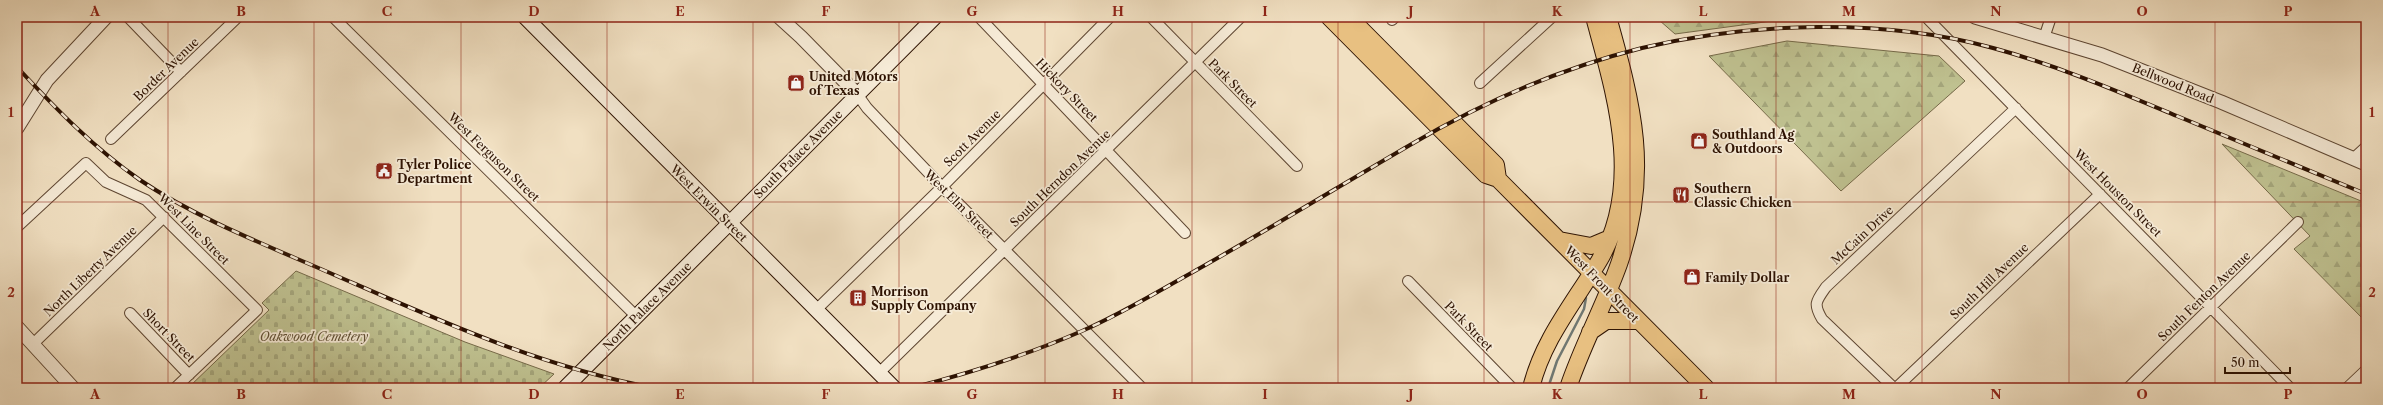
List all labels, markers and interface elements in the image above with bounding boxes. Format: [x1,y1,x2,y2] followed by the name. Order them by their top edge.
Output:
[89,3,101,19] text: A
[236,3,246,19] text: B
[382,3,392,19] text: C
[528,3,540,19] text: D
[675,3,685,19] text: E
[822,3,831,19] text: F
[966,3,978,19] text: G
[1112,3,1124,19] text: H
[1262,3,1268,19] text: I
[1406,3,1414,19] text: J
[1552,3,1563,19] text: K
[1699,3,1708,19] text: L
[1842,3,1856,19] text: M
[1990,3,2002,19] text: N
[2136,3,2148,19] text: O
[2284,3,2293,19] text: P
[130,34,202,104] street label: Border Avenue
[1033,55,1102,125] street label: Hickory Street
[1205,55,1261,111] street label: Park Street
[2130,60,2217,106] street label: Bellwood Road
[809,69,898,98] place label: United Motors of Texas
[786,73,806,93] shop icon: United Motors of Texas
[8,104,14,120] text: 1
[2369,104,2375,120] text: 1
[751,106,846,201] street label: South Palace Avenue
[940,106,1004,170] street label: Scott Avenue
[444,109,543,205] street label: West Ferguson Street
[1007,126,1114,230] street label: South Herndon Avenue
[1712,127,1796,156] place label: Southland Ag & Outdoors
[1689,131,1709,151] shop icon: Southland Ag & Outdoors
[2070,145,2165,240] street label: West Houston Street
[397,157,473,186] place label: Tyler Police Department
[374,161,394,181] public building icon: Tyler Police Department
[667,161,751,245] street label: West Erwin Street
[921,166,997,242] street label: West Elm Street
[1694,181,1792,210] place label: Southern Classic Chicken
[1671,185,1691,205] restaurant icon: Southern Classic Chicken
[155,190,233,268] street label: West Line Street
[1828,202,1896,268] street label: McCain Drive
[40,223,140,319] street label: North Liberty Avenue
[1947,240,2032,322] street label: South Hill Avenue
[1561,242,1643,326] street label: West Front Street
[2155,248,2254,344] street label: South Fenton Avenue
[600,258,695,353] street label: North Palace Avenue
[1682,267,1702,287] shop icon: Family Dollar
[1705,270,1789,285] place label: Family Dollar
[7,284,15,300] text: 2
[871,284,977,313] place label: Morrison Supply Company
[2368,284,2376,300] text: 2
[848,288,868,308] building icon: Morrison Supply Company
[1442,298,1497,354] street label: Park Street
[140,305,199,365] street label: Short Street
[260,329,368,344] park label: Oakwood Cemetery
[2225,349,2290,375] scale bar
[2231,355,2260,370] text: 50 m
[89,386,101,402] text: A
[236,386,246,402] text: B
[382,386,392,402] text: C
[528,386,540,402] text: D
[675,386,685,402] text: E
[822,386,831,402] text: F
[966,386,978,402] text: G
[1112,386,1124,402] text: H
[1262,386,1268,402] text: I
[1406,386,1414,402] text: J
[1552,386,1563,402] text: K
[1699,386,1708,402] text: L
[1842,386,1856,402] text: M
[1990,386,2002,402] text: N
[2136,386,2148,402] text: O
[2284,386,2293,402] text: P

